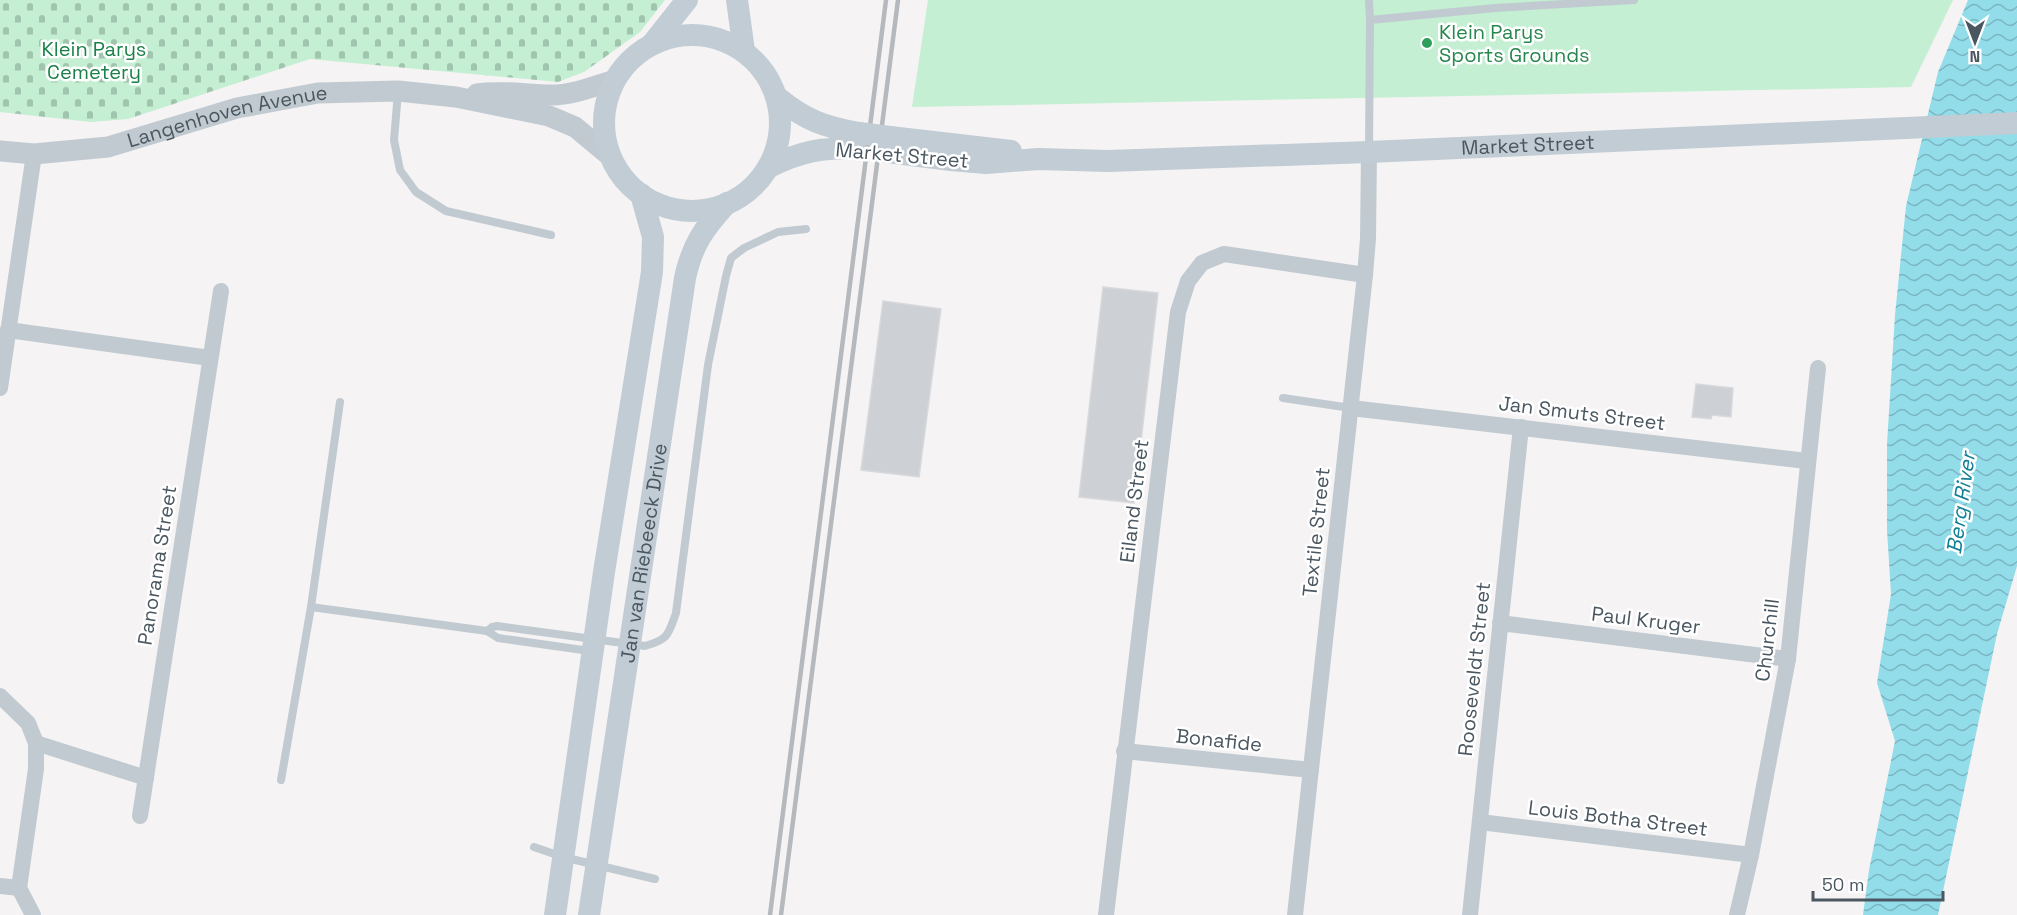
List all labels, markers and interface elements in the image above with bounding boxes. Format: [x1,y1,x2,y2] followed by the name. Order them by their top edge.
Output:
[1945,12,2005,72] north arrow
[1439,19,1590,68] place label: Klein Parys Sports Grounds
[42,36,146,85] park label: Klein Parys Cemetery
[1420,36,1434,50] marker: Klein Parys Sports Grounds
[1970,46,1980,67] text: N
[124,80,328,153] street label: Langenhoven Avenue
[1461,129,1595,161] street label: Market Street
[834,136,970,174] street label: Market Street
[1497,390,1667,436] street label: Jan Smuts Street
[1114,438,1154,564] street label: Eiland Street
[614,442,673,665] street label: Jan van Riebeeck Drive
[1940,448,1981,555] water label: Berg River
[1296,466,1336,598] street label: Textile Street
[132,483,182,647] street label: Panorama Street
[1452,581,1496,757] street label: Rooseveldt Street
[1749,597,1785,683] street label: Churchill
[1590,600,1702,640] street label: Paul Kruger
[1175,723,1263,757] street label: Bonafide
[1527,794,1709,842] street label: Louis Botha Street
[1813,864,1944,902] scale bar
[1822,873,1864,896] text: 50 m

